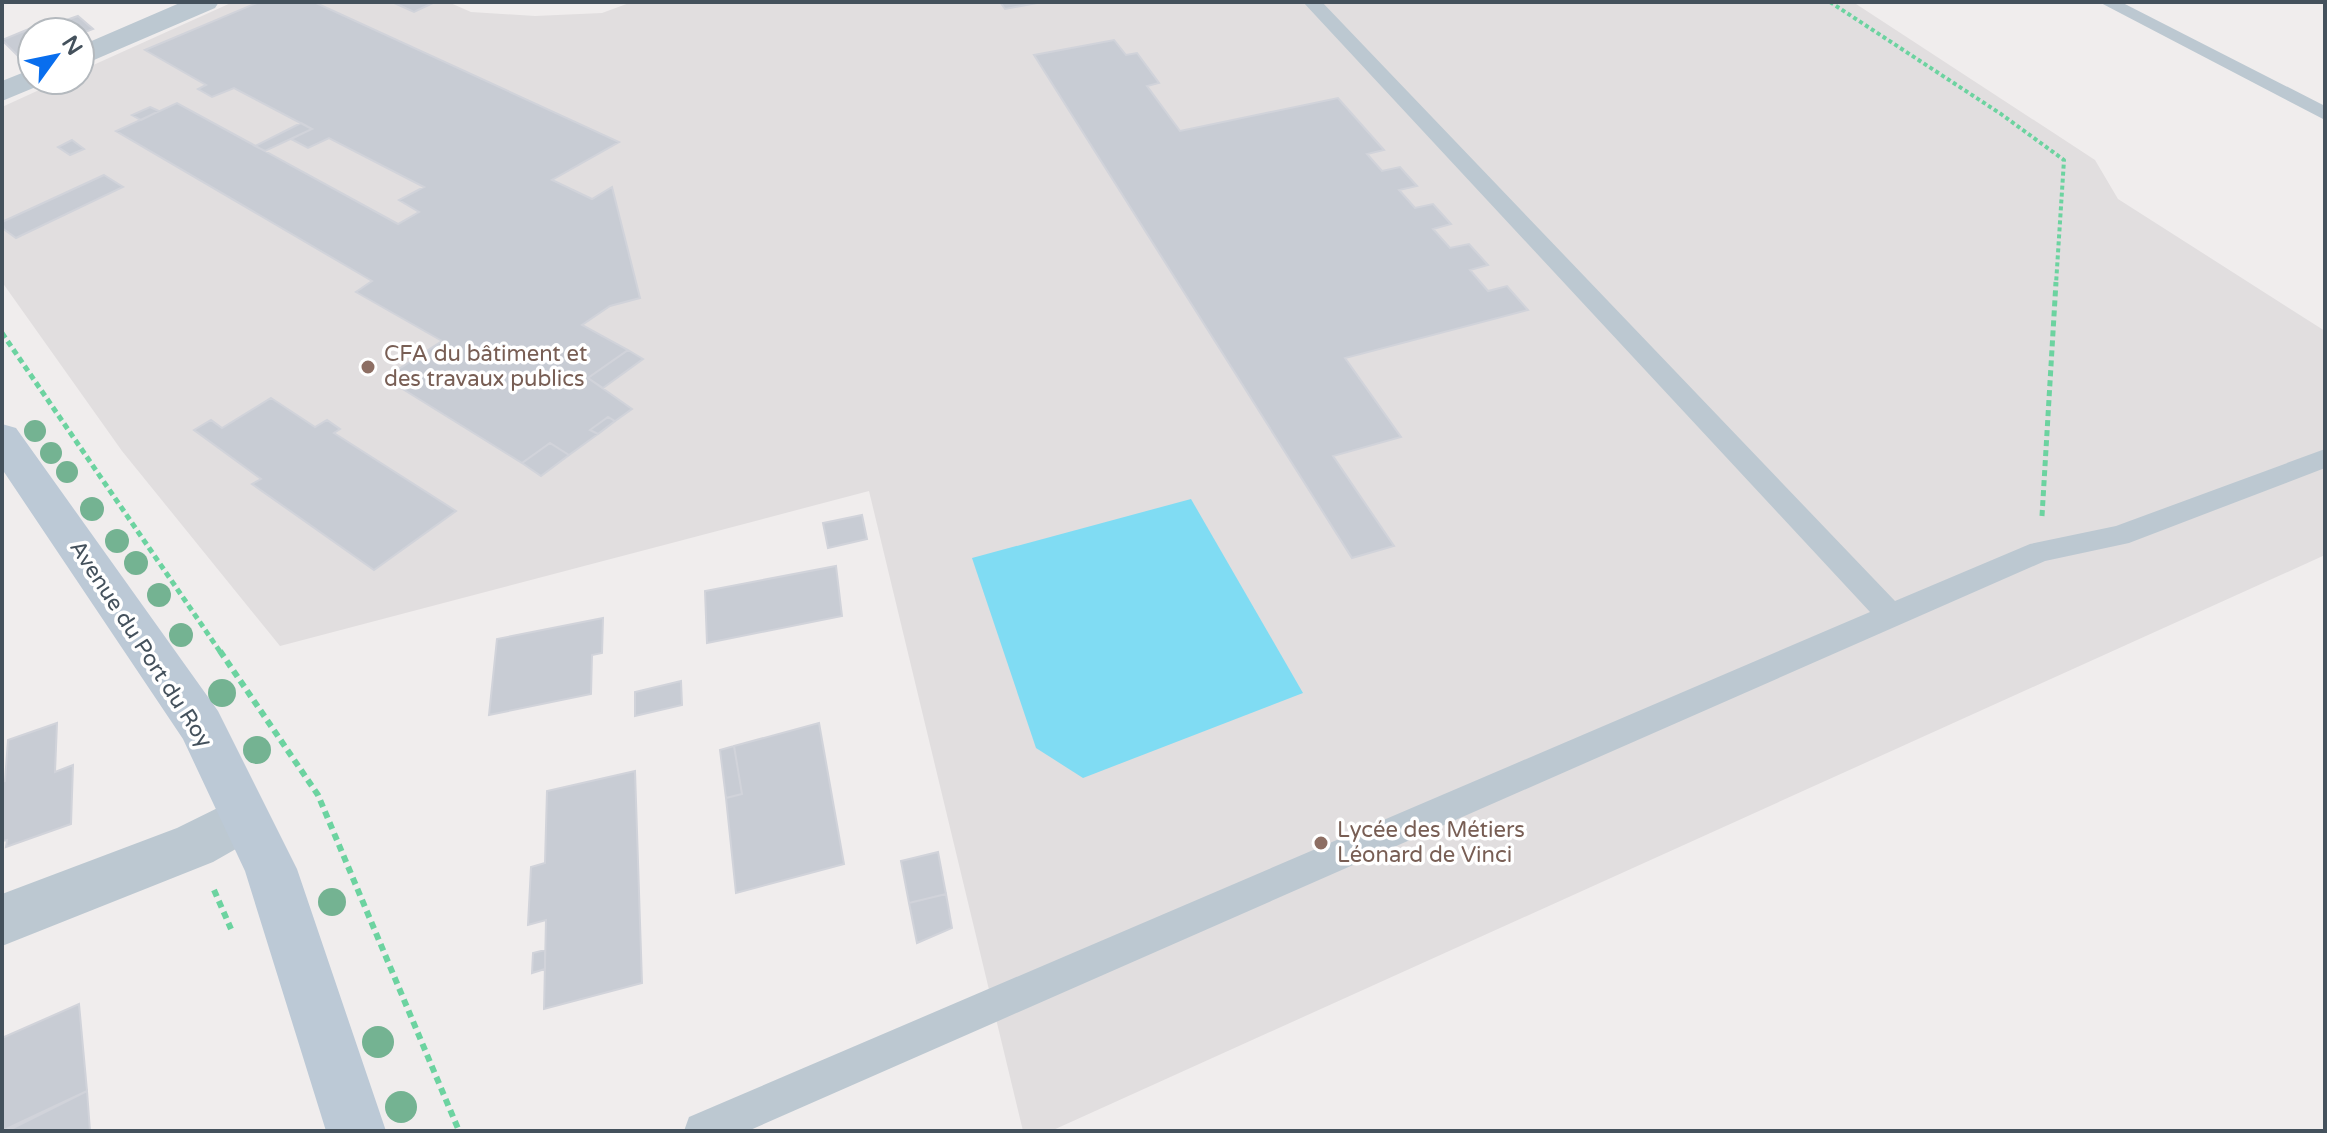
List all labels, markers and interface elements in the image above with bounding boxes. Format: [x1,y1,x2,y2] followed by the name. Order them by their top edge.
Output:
[16,16,96,96] north arrow
[56,31,88,60] text: N
[384,341,587,392] place label: CFA du bâtiment et des travaux publics
[359,358,377,376] marker: CFA du bâtiment et des travaux publics
[64,536,218,753] street label: Avenue du Port du Roy
[1337,817,1525,868] place label: Lycée des Métiers Léonard de Vinci
[1312,834,1330,852] marker: Lycée des Métiers Léonard de Vinci

